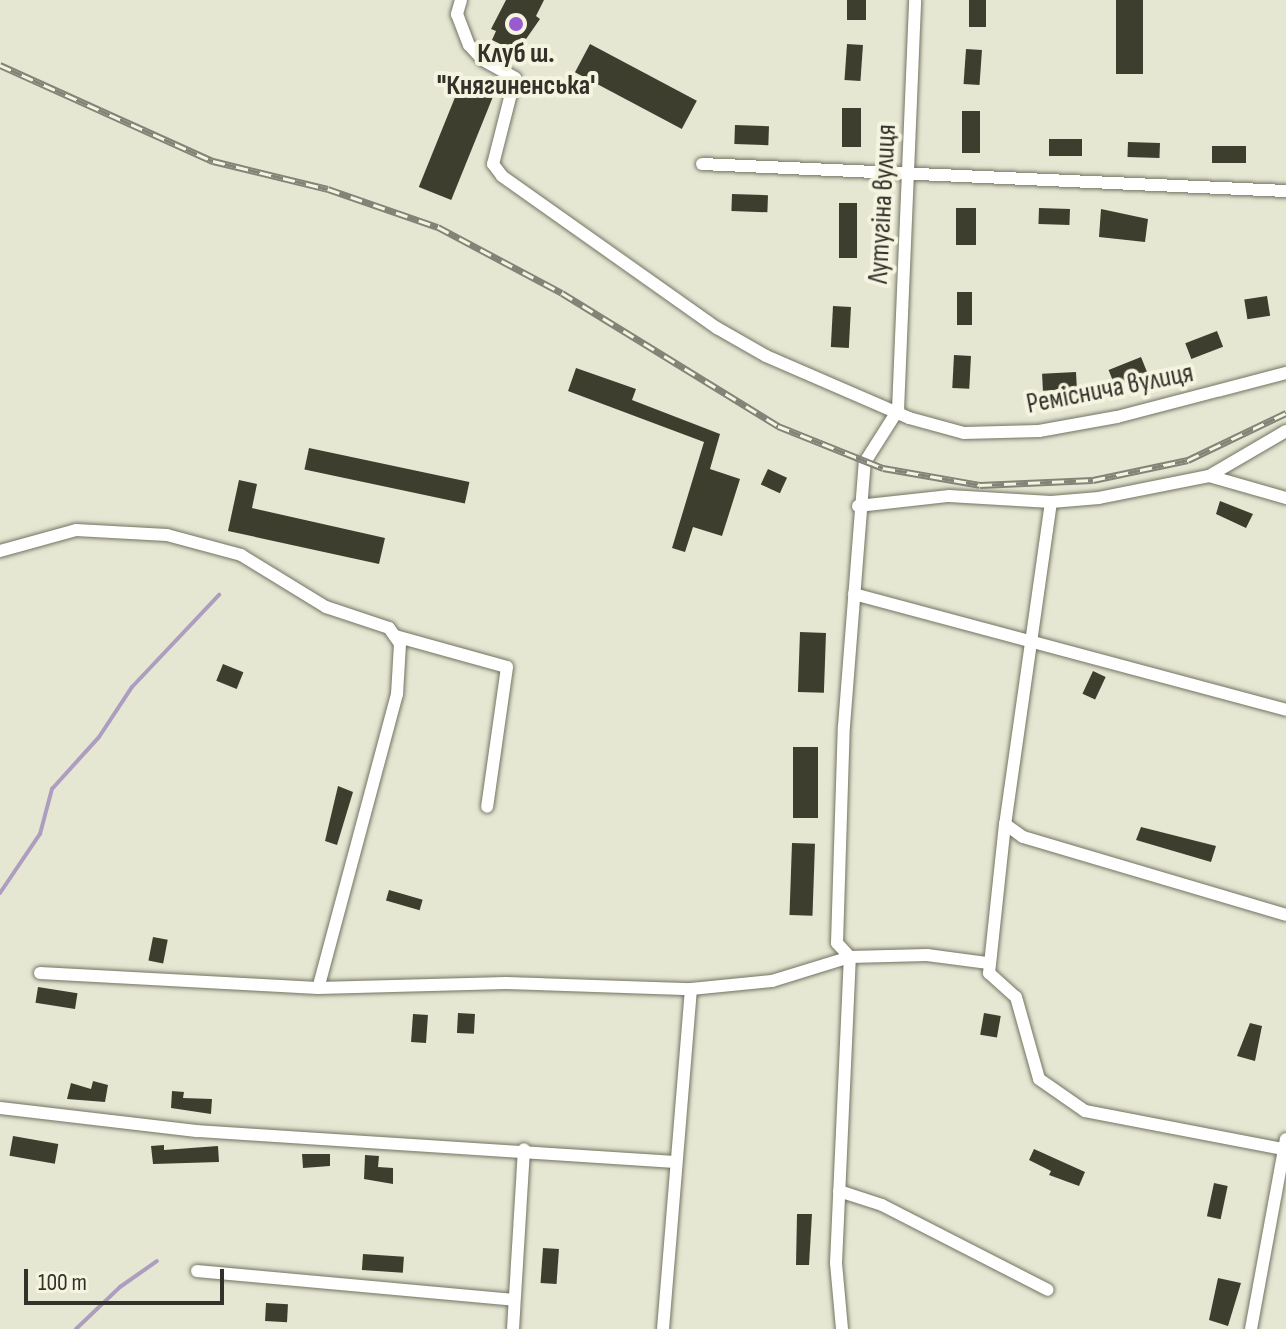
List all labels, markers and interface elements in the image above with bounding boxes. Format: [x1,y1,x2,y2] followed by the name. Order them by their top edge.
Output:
[507,15,525,33] marker: Клуб ш. "Княгиненська'
[437,37,595,103] place label: Клуб ш. "Княгиненська'
[862,123,904,285] street label: Лутугіна вулиця
[1024,356,1196,422] street label: Реміснича вулиця
[28,1253,228,1303] scale bar
[38,1268,87,1297] text: 100 m

